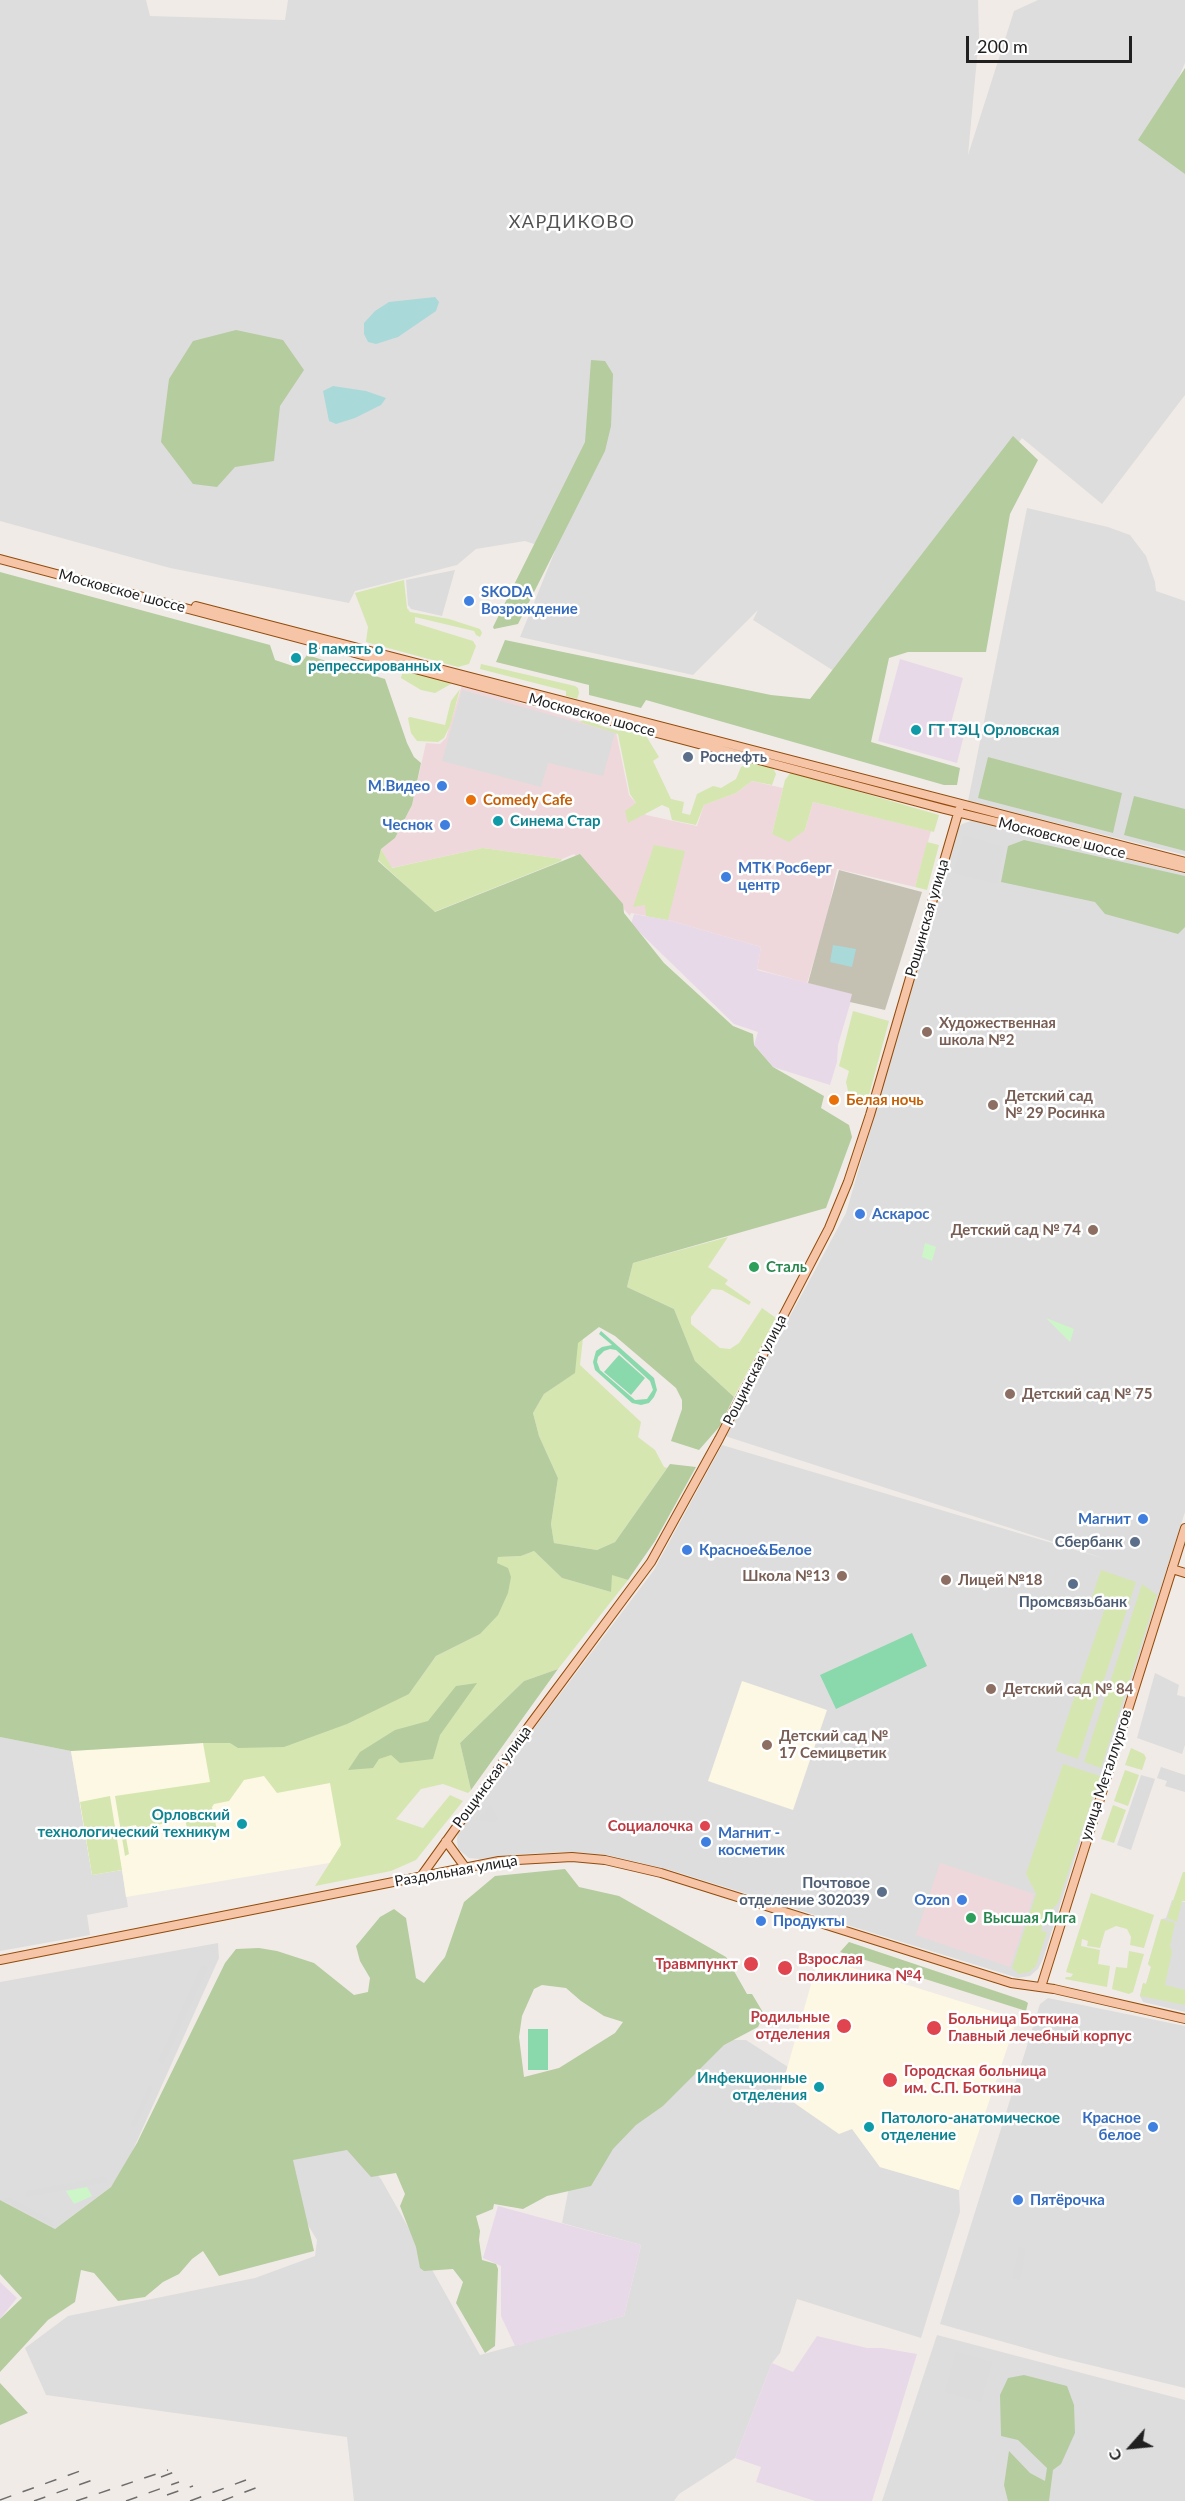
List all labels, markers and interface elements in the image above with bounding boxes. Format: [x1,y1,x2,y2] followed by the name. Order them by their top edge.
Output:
[969,24,1136,62] scale bar
[977,35,1028,57] text: 200 m
[509,211,635,233] district label: ХАРДИКОВО
[57,565,187,617] street label: Московское шоссе
[481,583,578,618] place label: SKODA Возрождение
[462,594,476,608] marker: SKODA Возрождение
[308,640,441,675] place label: В память о репрессированных
[289,651,303,665] marker: В память о репрессированных
[527,689,657,741] street label: Московское шоссе
[928,721,1059,739] place label: ГТ ТЭЦ Орловская
[909,723,923,737] marker: ГТ ТЭЦ Орловская
[700,748,767,766] place label: Роснефть
[681,750,695,764] marker: Роснефть
[368,777,430,795] place label: М.Видео
[435,779,449,793] marker: М.Видео
[483,791,573,809] place label: Comedy Cafe
[464,793,478,807] marker: Comedy Cafe
[510,812,601,830] place label: Синема Стар
[997,813,1127,863] street label: Московское шоссе
[491,814,505,828] marker: Синема Стар
[383,816,433,834] place label: Чеснок
[438,818,452,832] marker: Чеснок
[902,857,952,979] street label: Рощинская улица
[738,859,832,894] place label: МТК Росберг центр
[719,870,733,884] marker: МТК Росберг центр
[939,1014,1056,1049] place label: Художественная школа №2
[920,1025,934,1039] marker: Художественная школа №2
[1005,1087,1105,1122] place label: Детский сад № 29 Росинка
[846,1091,924,1109] place label: Белая ночь
[827,1093,841,1107] marker: Белая ночь
[986,1098,1000,1112] marker: Детский сад № 29 Росинка
[872,1205,930,1223] place label: Аскарос
[853,1207,867,1221] marker: Аскарос
[951,1221,1081,1239] place label: Детский сад № 74
[1086,1223,1100,1237] marker: Детский сад № 74
[766,1258,807,1276] place label: Сталь
[747,1260,761,1274] marker: Сталь
[719,1312,791,1428] street label: Рощинская улица
[1022,1385,1152,1403] place label: Детский сад № 75
[1003,1387,1017,1401] marker: Детский сад № 75
[1078,1510,1131,1528] place label: Магнит
[1136,1512,1150,1526] marker: Магнит
[1055,1533,1123,1551] place label: Сбербанк
[1128,1535,1142,1549] marker: Сбербанк
[699,1541,812,1559] place label: Красное&Белое
[680,1543,694,1557] marker: Красное&Белое
[742,1567,830,1585] place label: Школа №13
[835,1569,849,1583] marker: Школа №13
[958,1571,1042,1589] place label: Лицей №18
[939,1573,953,1587] marker: Лицей №18
[1066,1577,1080,1591] marker: Промсвязьбанк
[1019,1593,1127,1611] place label: Промсвязьбанк
[1003,1680,1133,1698] place label: Детский сад № 84
[984,1682,998,1696] marker: Детский сад № 84
[1076,1707,1136,1843] street label: улица Металлургов
[449,1722,535,1832] street label: Рощинская улица
[779,1727,888,1762] place label: Детский сад № 17 Семицветик
[760,1738,774,1752] marker: Детский сад № 17 Семицветик
[37,1806,230,1841] place label: Орловский технологический техникум
[235,1817,249,1831] marker: Орловский технологический техникум
[608,1817,693,1835] place label: Социалочка
[698,1819,712,1833] marker: Социалочка
[718,1824,785,1859] place label: Магнит - косметик
[699,1835,713,1849] marker: Магнит - косметик
[393,1851,519,1891] street label: Раздольная улица
[739,1874,870,1909] place label: Почтовое отделение 302039
[875,1885,889,1899] marker: Почтовое отделение 302039
[914,1891,950,1909] place label: Ozon
[955,1893,969,1907] marker: Ozon
[983,1909,1076,1927] place label: Высшая Лига
[964,1911,978,1925] marker: Высшая Лига
[773,1912,845,1930] place label: Продукты
[754,1914,768,1928] marker: Продукты
[798,1950,922,1985] place label: Взрослая поликлиника №4
[655,1955,738,1973] place label: Травмпункт
[742,1955,760,1973] marker: Травмпункт
[776,1959,794,1977] marker: Взрослая поликлиника №4
[751,2008,830,2043] place label: Родильные отделения
[948,2010,1132,2045] place label: Больница Боткина Главный лечебный корпус
[835,2017,853,2035] marker: Родильные отделения
[925,2019,943,2037] marker: Больница Боткина Главный лечебный корпус
[904,2062,1046,2097] place label: Городская больница им. С.П. Боткина
[697,2069,807,2104] place label: Инфекционные отделения
[881,2071,899,2089] marker: Городская больница им. С.П. Боткина
[812,2080,826,2094] marker: Инфекционные отделения
[881,2109,1060,2144] place label: Патолого-анатомическое отделение
[1082,2109,1141,2144] place label: Красное белое
[862,2120,876,2134] marker: Патолого-анатомическое отделение
[1146,2120,1160,2134] marker: Красное белое
[1030,2191,1105,2209] place label: Пятёрочка
[1011,2193,1025,2207] marker: Пятёрочка
[1101,2417,1161,2477] north arrow
[1104,2446,1125,2464] text: С

